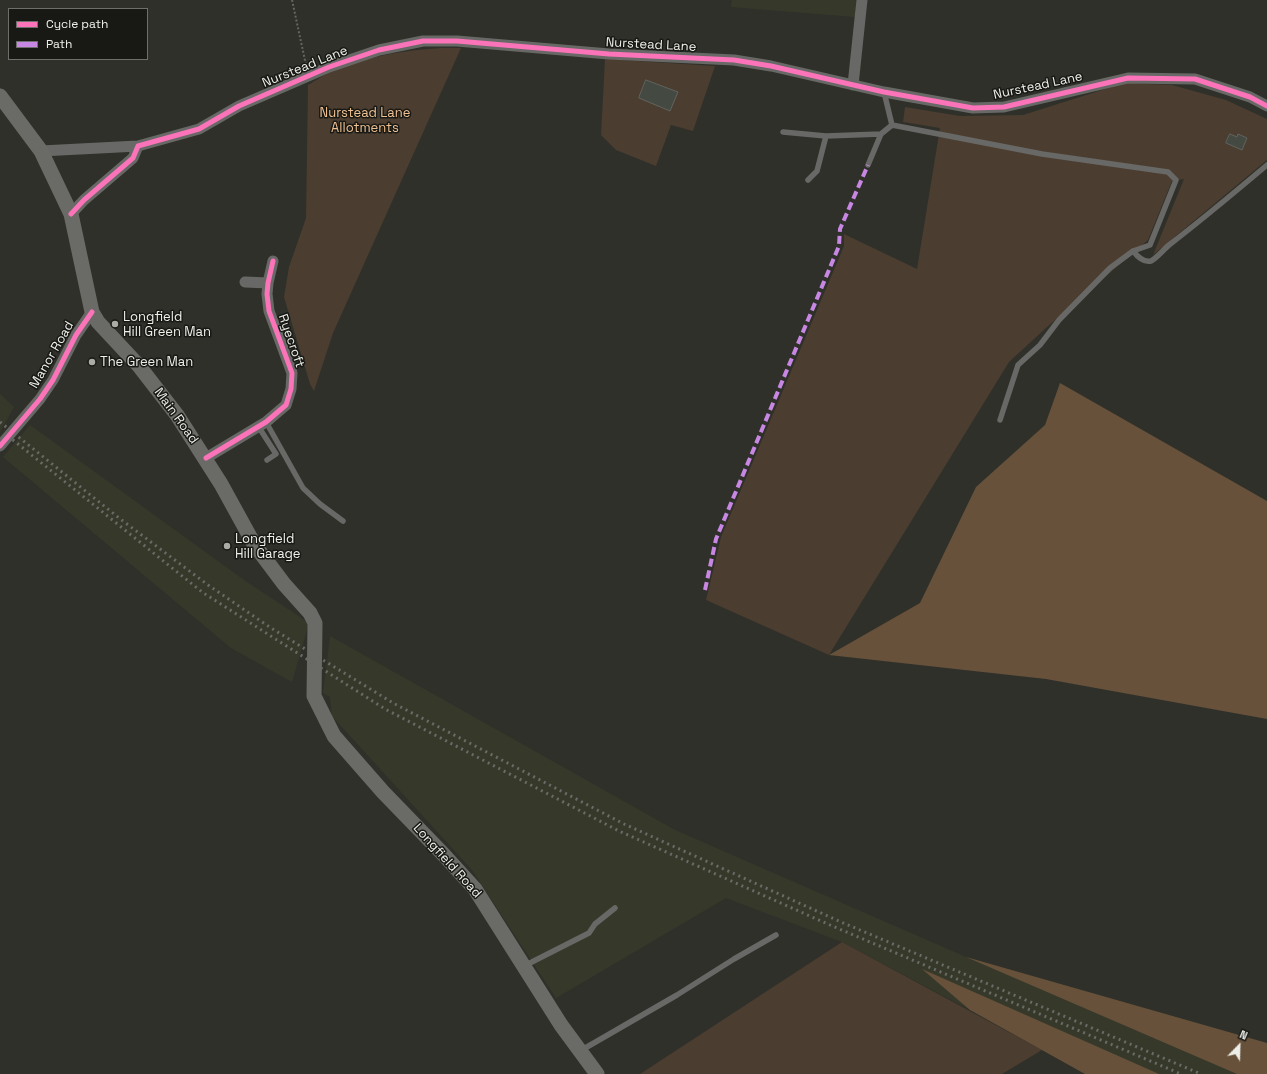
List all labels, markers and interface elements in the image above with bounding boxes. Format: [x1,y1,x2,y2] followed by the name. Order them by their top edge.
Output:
[8,8,148,60] legend
[46,16,108,32] text: Cycle path
[605,35,697,55] street label: Nurstead Lane
[46,36,72,52] text: Path
[260,43,350,91] street label: Nurstead Lane
[992,69,1084,103] street label: Nurstead Lane
[320,105,410,136] park label: Nurstead Lane Allotments
[123,309,211,340] place label: Longfield Hill Green Man
[275,312,307,370] street label: Ryecroft
[27,319,77,391] street label: Manor Road
[110,319,120,329] marker: Longfield Hill Green Man
[100,354,193,370] place label: The Green Man
[87,357,97,367] marker: The Green Man
[151,385,201,447] street label: Main Road
[235,531,301,562] place label: Longfield Hill Garage
[222,541,232,551] marker: Longfield Hill Garage
[410,821,484,901] street label: Longfield Road
[1219,1026,1259,1066] north arrow
[1238,1027,1250,1043] text: N

